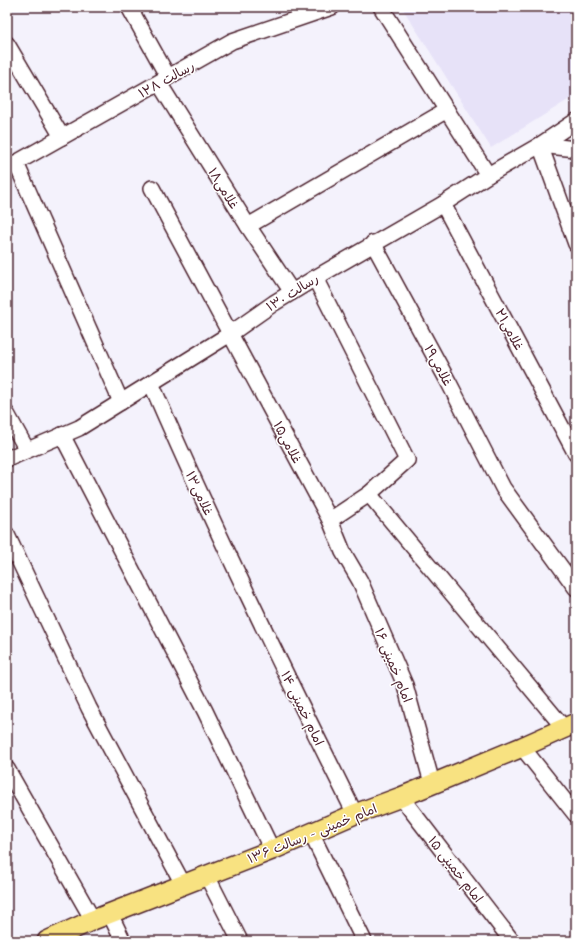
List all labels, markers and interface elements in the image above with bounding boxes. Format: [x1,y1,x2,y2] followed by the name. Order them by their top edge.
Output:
[136,58,197,101] street label: رسالت ۱۲۸
[203,165,242,213] street label: غلامی۱۸
[263,270,321,314] street label: رسالت ۱۳۰
[491,306,527,354] street label: غلامی۲۱
[420,342,456,389] street label: غلامی۱۹
[269,419,305,467] street label: غلامی۱۵
[181,469,216,519] street label: غلامی۱۳
[369,626,415,706] street label: امام خمینی ۱۶
[275,669,327,749] street label: امام خمینی ۱۴
[245,801,380,869] street label: امام خمینی - رسالت ۱۳۶
[423,833,486,907] street label: امام خمینی ۱۵

